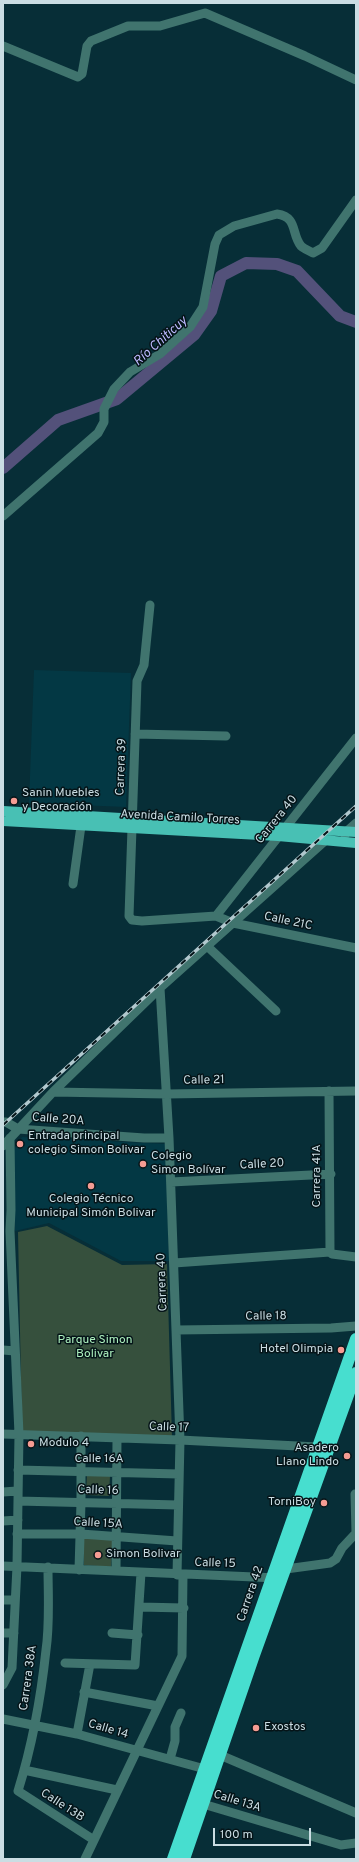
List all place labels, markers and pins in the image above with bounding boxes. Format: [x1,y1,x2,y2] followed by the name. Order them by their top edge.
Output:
[22,787,100,815] place label: Sanin Muebles y Decoración
[9,796,19,806] marker: Sanin Muebles y Decoración
[28,1130,145,1158] place label: Entrada principal colegio Simon Bolivar
[15,1139,25,1149] marker: Entrada principal colegio Simon Bolivar
[151,1150,226,1178] place label: Colegio Simon Bolívar
[138,1159,148,1169] marker: Colegio Simon Bolívar
[86,1181,96,1191] marker: Colegio Técnico Municipal Simón Bolivar
[26,1193,156,1221] place label: Colegio Técnico Municipal Simón Bolivar
[260,1343,333,1357] place label: Hotel Olimpia
[336,1345,346,1355] marker: Hotel Olimpia
[39,1437,89,1451] place label: Modulo 4
[26,1439,36,1449] marker: Modulo 4
[276,1442,339,1470] place label: Asadero Llano Lindo
[342,1451,352,1461] marker: Asadero Llano Lindo
[268,1496,316,1510] place label: TorniBoy
[319,1498,329,1508] marker: TorniBoy
[106,1548,181,1562] place label: Simon Bolivar
[93,1550,103,1560] marker: Simon Bolivar
[264,1721,306,1735] place label: Exostos
[251,1723,261,1733] marker: Exostos

